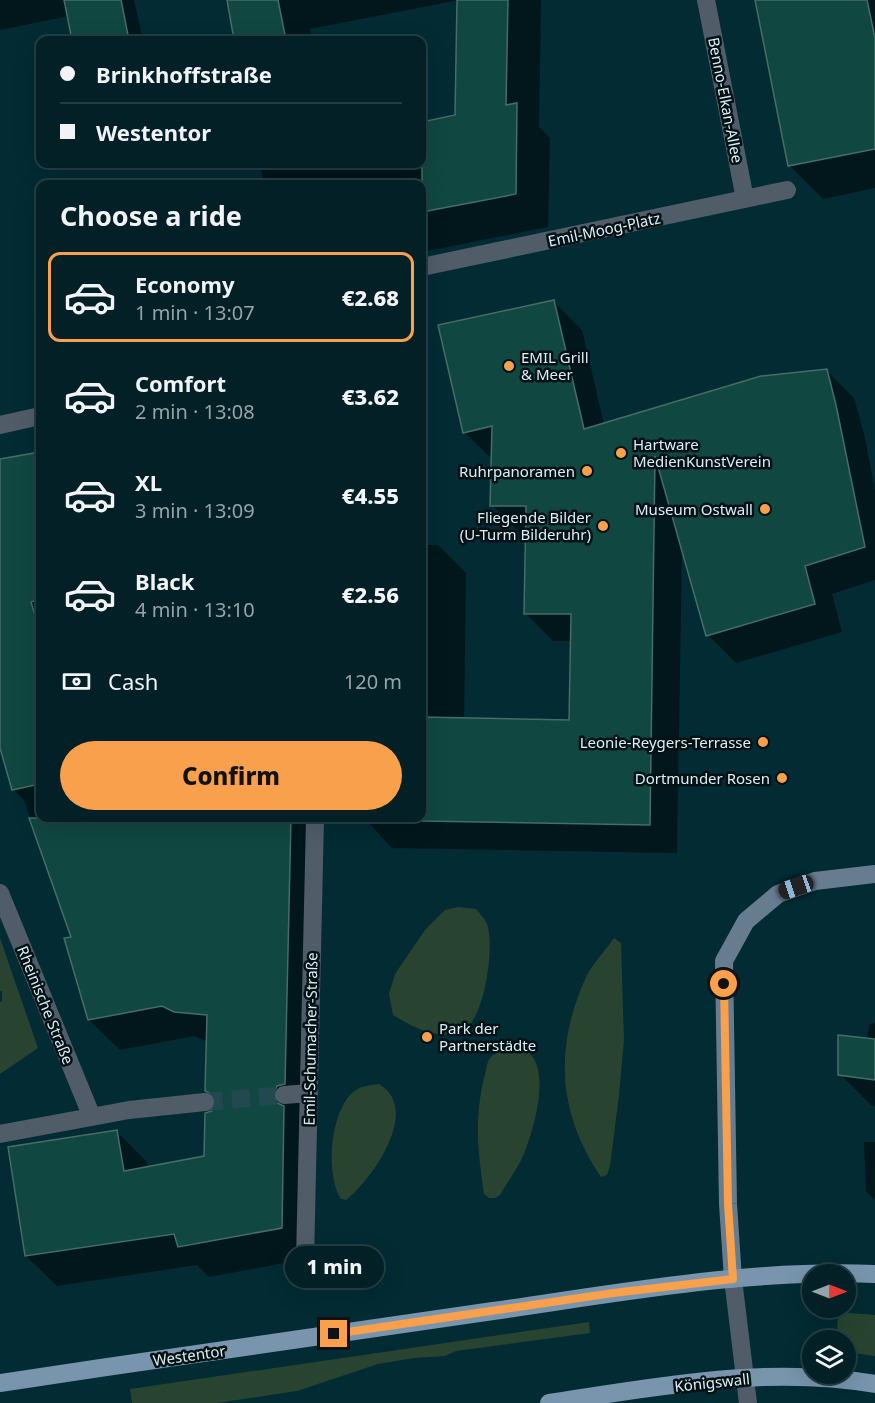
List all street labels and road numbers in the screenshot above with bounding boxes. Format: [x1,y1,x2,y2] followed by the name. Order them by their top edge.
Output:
[704,35,748,165] street label: Benno-Elkan-Allee
[546,207,662,251] street label: Emil-Moog-Platz
[13,943,79,1067] street label: Rheinische Straße
[298,952,322,1126] street label: Emil-Schumacher-Straße
[151,1340,227,1370] street label: Westentor
[673,1368,751,1396] street label: Königswall

